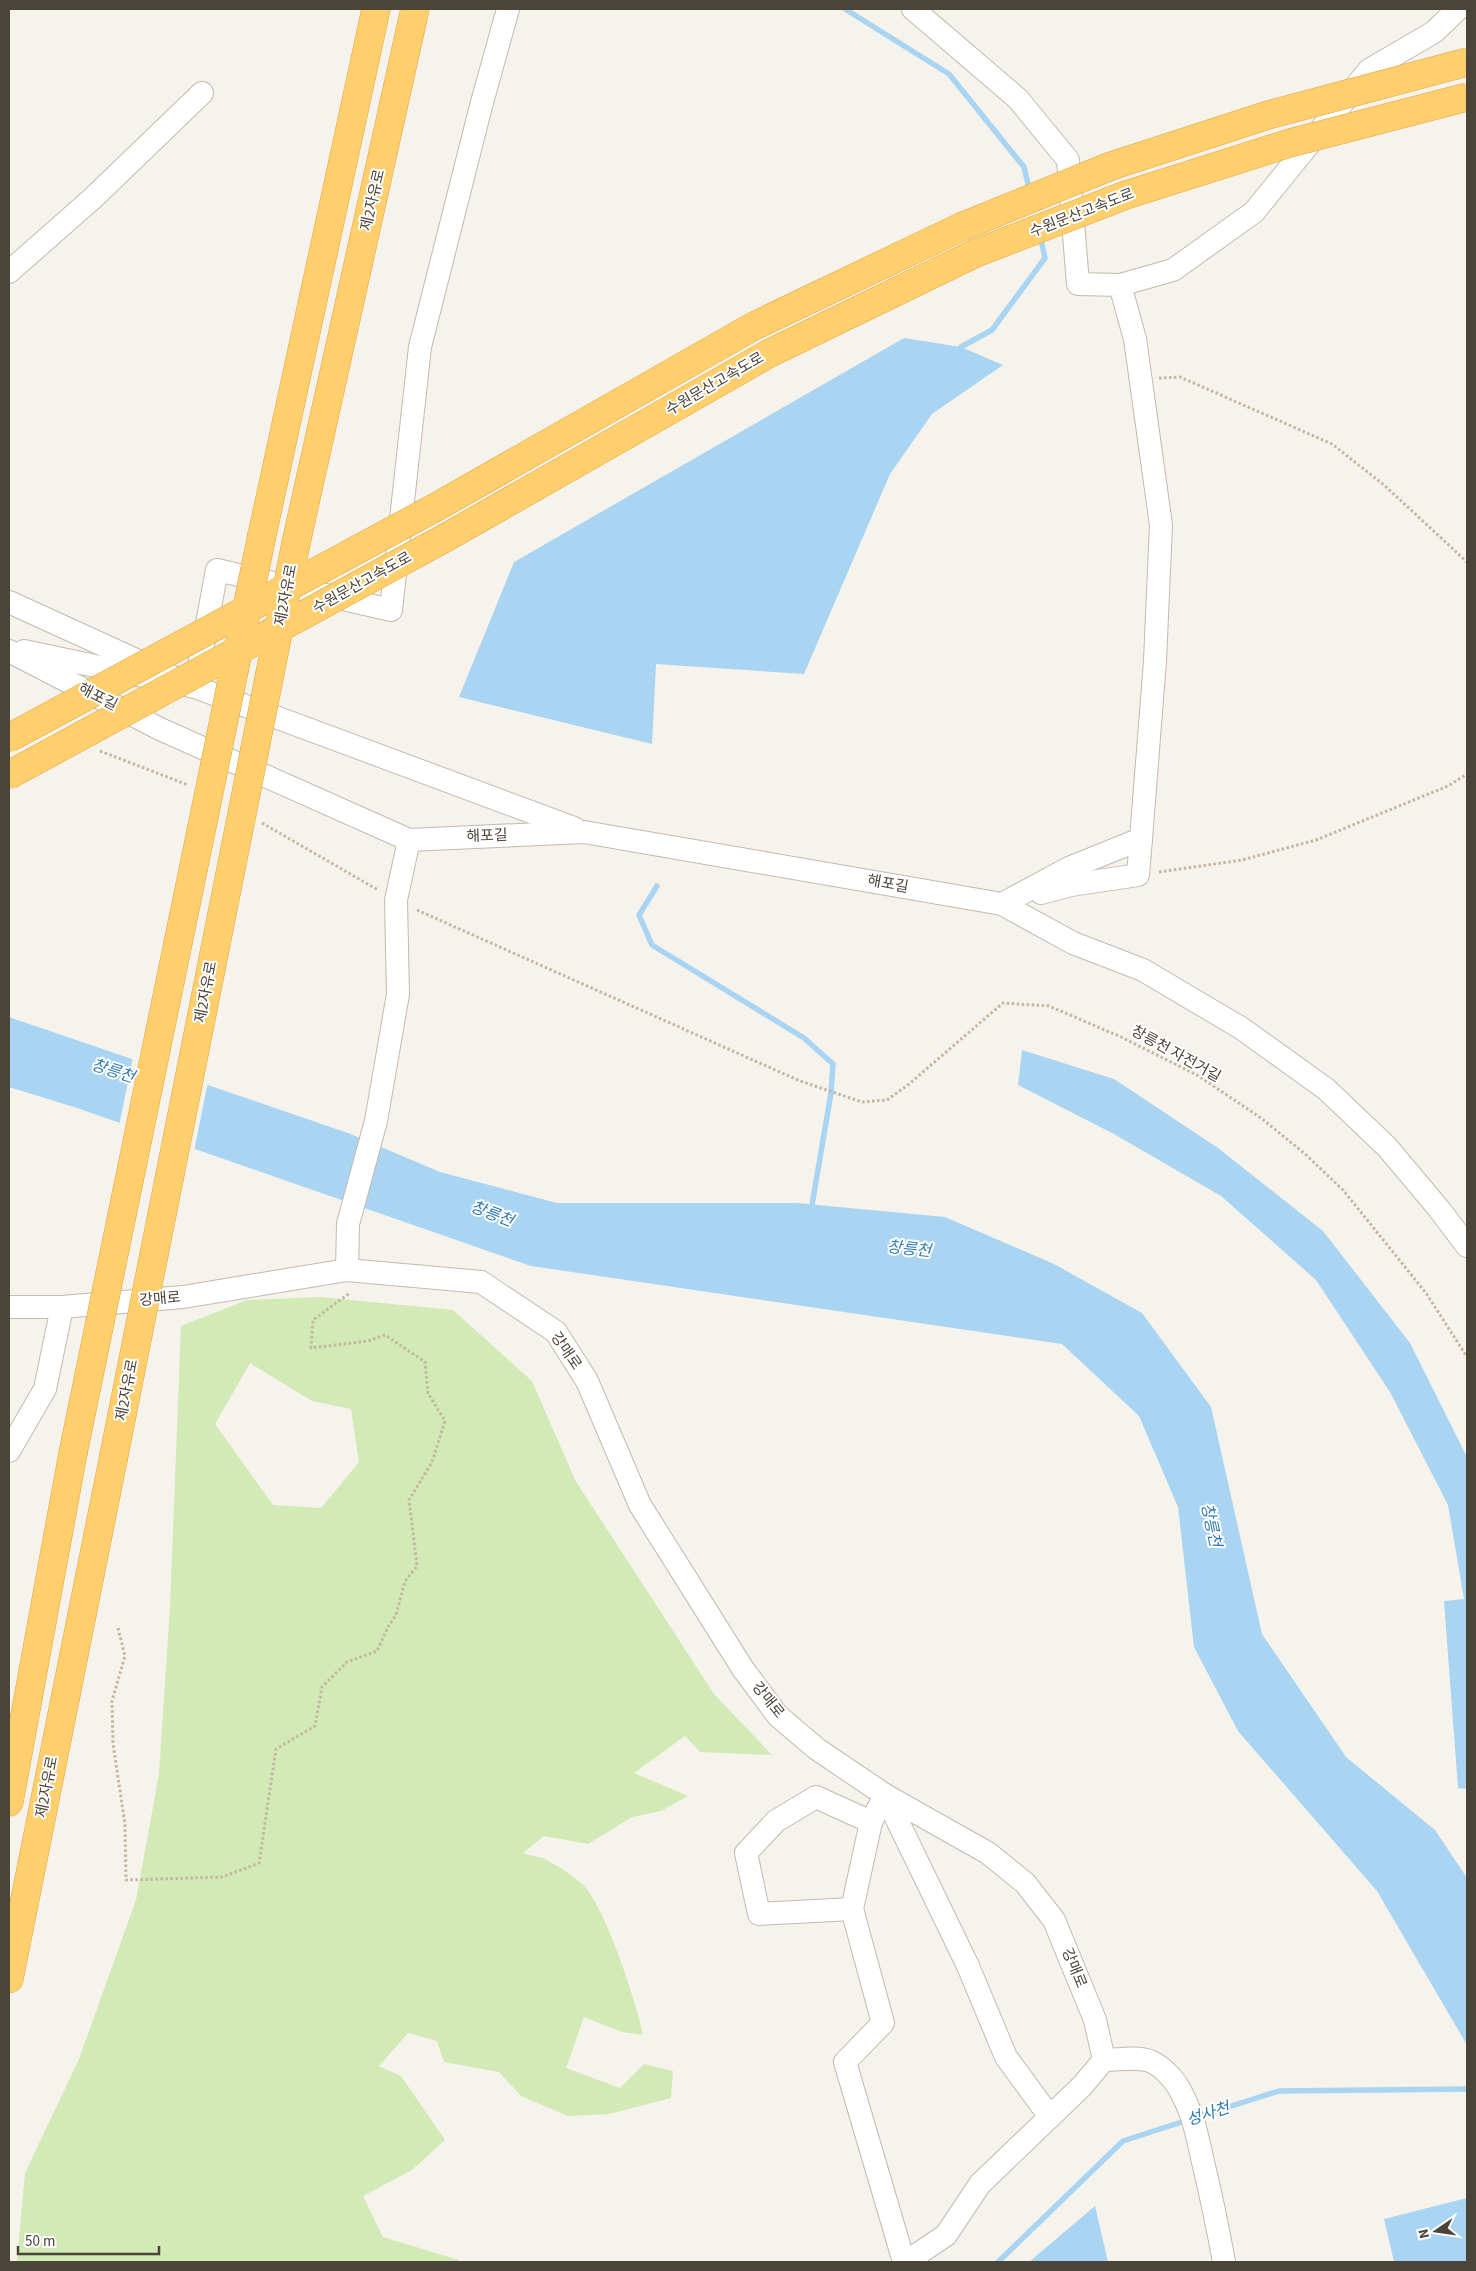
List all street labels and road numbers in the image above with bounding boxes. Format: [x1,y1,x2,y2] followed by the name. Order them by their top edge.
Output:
[356,167,390,233] street label: 제2자유로
[1027,183,1137,243] street label: 수원문산고속도로
[662,347,768,421] street label: 수원문산고속도로
[309,547,415,619] street label: 수원문산고속도로
[270,562,302,628] street label: 제2자유로
[75,678,121,716] street label: 해포길
[466,825,508,847] street label: 해포길
[866,870,910,898] street label: 해포길
[190,959,222,1025] street label: 제2자유로
[1127,1021,1225,1087] street label: 창릉천 자전거길
[138,1287,182,1311] street label: 강매로
[546,1328,586,1374] street label: 강매로
[111,1357,143,1423] street label: 제2자유로
[747,1677,789,1723] street label: 강매로
[31,1754,63,1820] street label: 제2자유로
[1057,1945,1091,1991] street label: 강매로

